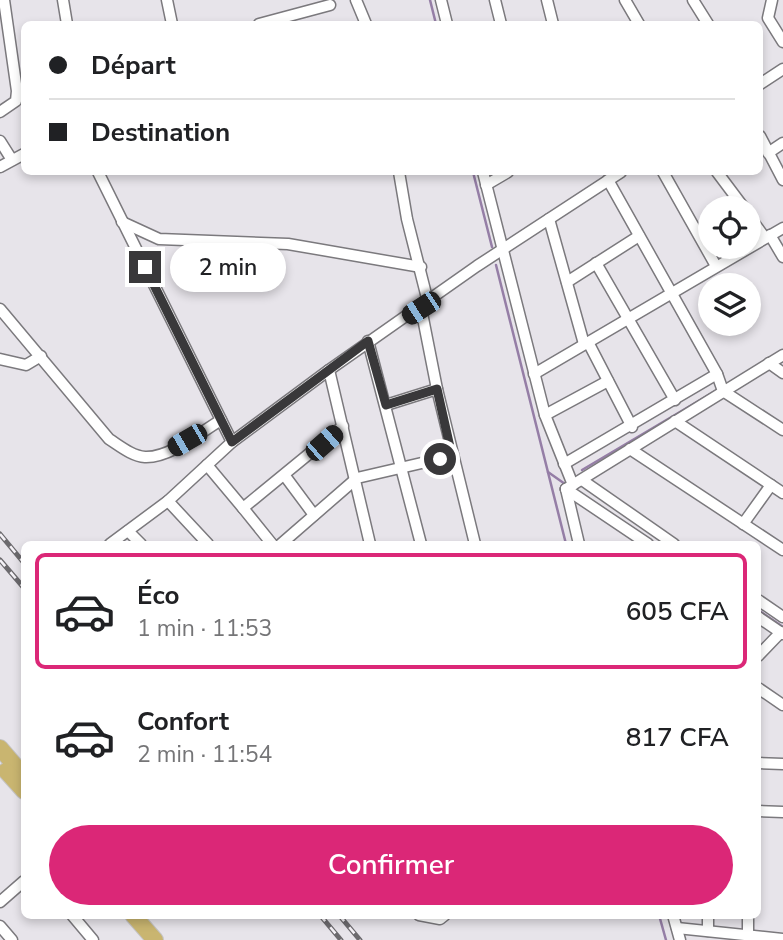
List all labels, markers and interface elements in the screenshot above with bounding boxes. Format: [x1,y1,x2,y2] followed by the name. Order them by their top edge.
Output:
[91,48,176,83] text: Départ
[91,115,230,150] text: Destination
[698,196,761,336] map controls
[698,196,761,259] button: locate
[170,243,285,292] callout: 2 min
[129,251,161,283] route end
[199,252,257,283] text: 2 min
[698,273,761,336] button: layers
[398,288,445,328] car
[164,420,211,460] car
[302,421,347,465] car
[424,443,456,475] route start
[137,578,179,613] text: Éco
[53,580,116,643] icon: car
[626,594,729,629] text: 605 CFA
[137,613,272,644] text: 1 min · 11:53
[137,704,229,739] text: Confort
[53,706,116,769] icon: car
[626,720,729,755] text: 817 CFA
[137,739,272,770] text: 2 min · 11:54
[49,825,733,905] button: Confirmer

